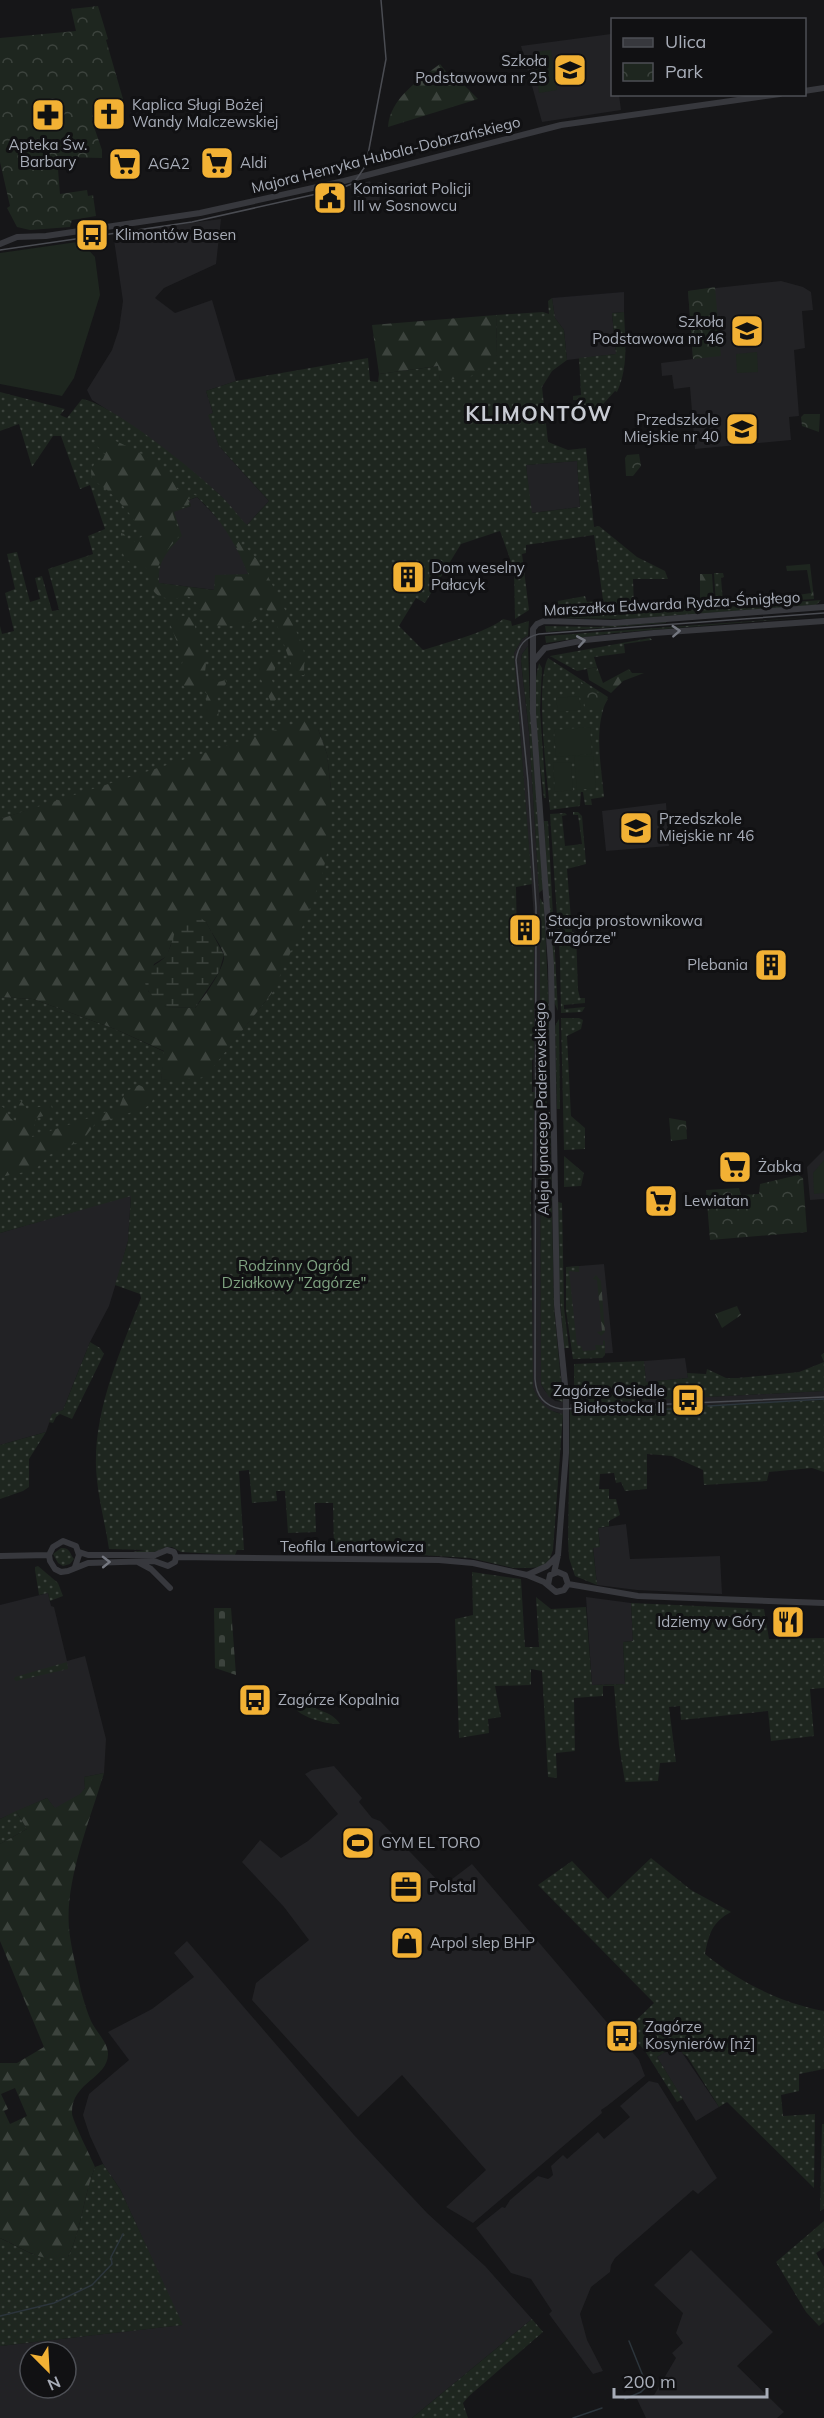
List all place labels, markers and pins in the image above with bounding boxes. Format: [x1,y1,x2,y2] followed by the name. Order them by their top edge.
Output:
[415,51,547,87] place label: Szkoła Podstawowa nr 25
[552,52,588,88] school or university icon: Szkoła Podstawowa nr 25
[132,95,278,131] place label: Kaplica Sługi Bożej Wandy Malczewskiej
[91,96,127,132] church icon: Kaplica Sługi Bożej Wandy Malczewskiej
[30,97,66,133] pharmacy icon: Apteka Św. Barbary
[9,135,87,171] place label: Apteka Św. Barbary
[199,145,235,181] supermarket icon: Aldi
[107,146,143,182] supermarket icon: AGA2
[240,153,267,172] place label: Aldi
[148,154,190,173] place label: AGA2
[353,179,471,215] place label: Komisariat Policji III w Sosnowcu
[312,180,348,216] public building icon: Komisariat Policji III w Sosnowcu
[74,217,110,253] bus stop icon: Klimontów Basen
[115,225,236,244] place label: Klimontów Basen
[592,312,724,348] place label: Szkoła Podstawowa nr 46
[729,313,765,349] school or university icon: Szkoła Podstawowa nr 46
[624,410,719,446] place label: Przedszkole Miejskie nr 40
[724,411,760,447] school or university icon: Przedszkole Miejskie nr 40
[431,558,525,594] place label: Dom weselny Pałacyk
[390,559,426,595] building icon: Dom weselny Pałacyk
[659,809,754,845] place label: Przedszkole Miejskie nr 46
[618,810,654,846] school or university icon: Przedszkole Miejskie nr 46
[548,911,703,947] place label: Stacja prostownikowa "Zagórze"
[507,912,543,948] building icon: Stacja prostownikowa "Zagórze"
[753,947,789,983] building icon: Plebania
[687,955,748,974] place label: Plebania
[717,1149,753,1185] supermarket icon: Żabka
[758,1157,801,1176] place label: Żabka
[643,1183,679,1219] supermarket icon: Lewiatan
[684,1191,749,1210] place label: Lewiatan
[553,1381,665,1417] place label: Zagórze Osiedle Białostocka II
[670,1382,706,1418] bus stop icon: Zagórze Osiedle Białostocka II
[770,1604,806,1640] restaurant icon: Idziemy w Góry
[657,1612,765,1631] place label: Idziemy w Góry
[237,1682,273,1718] bus stop icon: Zagórze Kopalnia
[278,1690,399,1709] place label: Zagórze Kopalnia
[340,1825,376,1861] sports icon: GYM EL TORO
[381,1833,481,1852] place label: GYM EL TORO
[388,1869,424,1905] office icon: Polstal
[429,1877,476,1896] place label: Polstal
[389,1925,425,1961] shop icon: Arpol slep BHP
[430,1933,535,1952] place label: Arpol slep BHP
[645,2017,756,2053] place label: Zagórze Kosynierów [nż]
[604,2018,640,2054] bus stop icon: Zagórze Kosynierów [nż]

